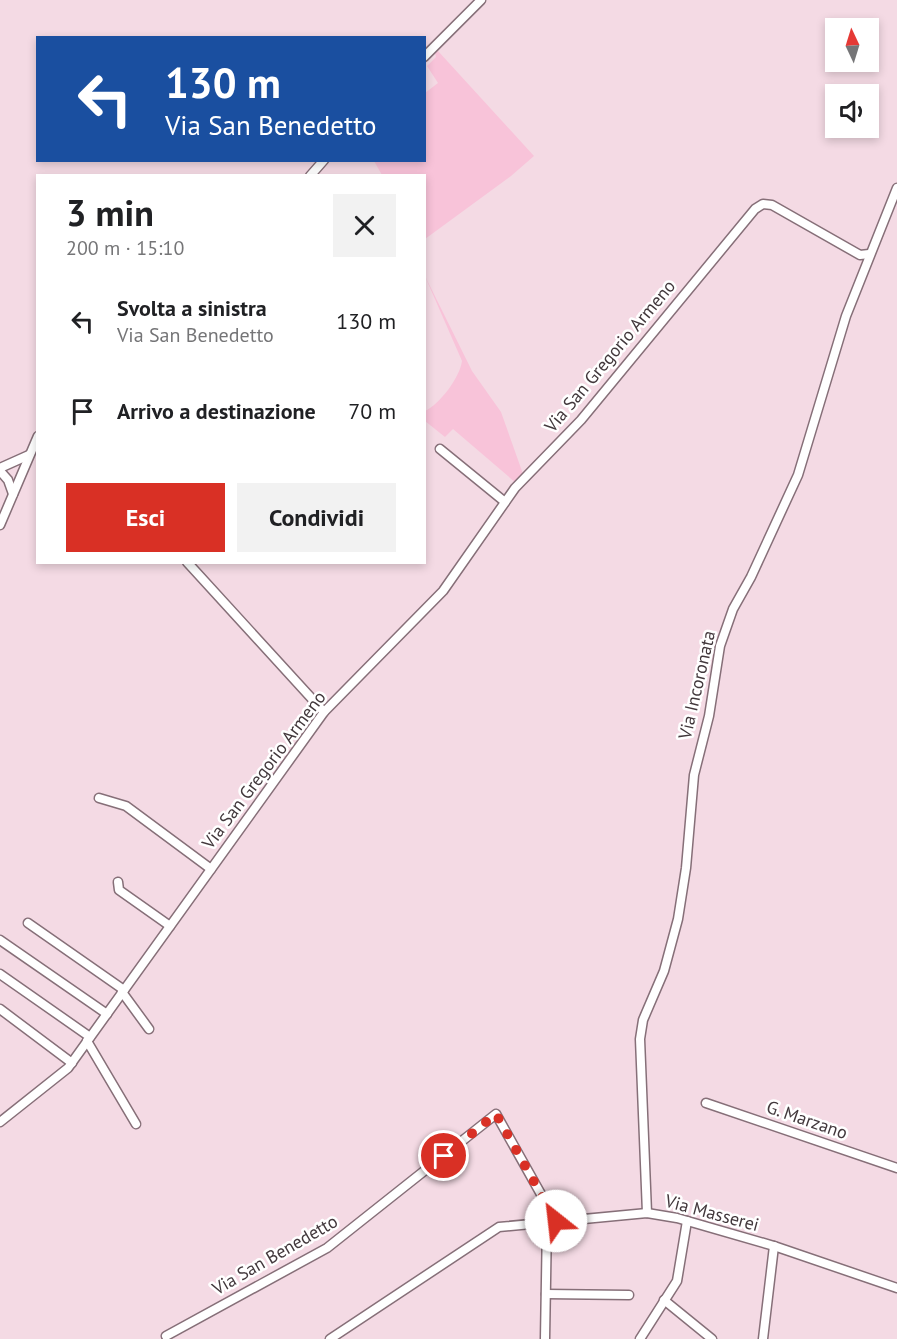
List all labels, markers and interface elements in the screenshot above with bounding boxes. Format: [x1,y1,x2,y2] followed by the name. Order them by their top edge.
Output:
[825,18,879,72] north arrow
[825,18,879,138] map controls
[165,55,281,110] text: 130 m
[66,60,144,138] icon: left
[825,84,879,138] button: sound
[165,108,377,142] text: Via San Benedetto
[66,189,154,236] text: 3 min
[333,194,396,257] button: close
[66,235,184,261] text: 200 m · 15:10
[538,275,680,437] street label: Via San Gregorio Armeno
[117,294,267,322] text: Svolta a sinistra
[66,305,99,338] icon: left
[336,307,396,335] text: 130 m
[117,322,274,348] text: Via San Benedetto
[66,395,99,428] icon: arrive
[117,397,316,425] text: Arrivo a destinazione
[348,397,396,425] text: 70 m
[66,483,225,552] button: Esci
[237,483,396,552] button: Condividi
[673,628,720,742] street label: Via Incoronata
[196,686,331,854] street label: Via San Gregorio Armeno
[764,1095,851,1144] street label: G. Marzano
[418,1130,469,1181] pin
[427,1139,460,1172] icon: arrive
[524,1189,588,1253] position arrow
[662,1189,762,1236] street label: Via Masserei
[207,1209,342,1300] street label: Via San Benedetto

